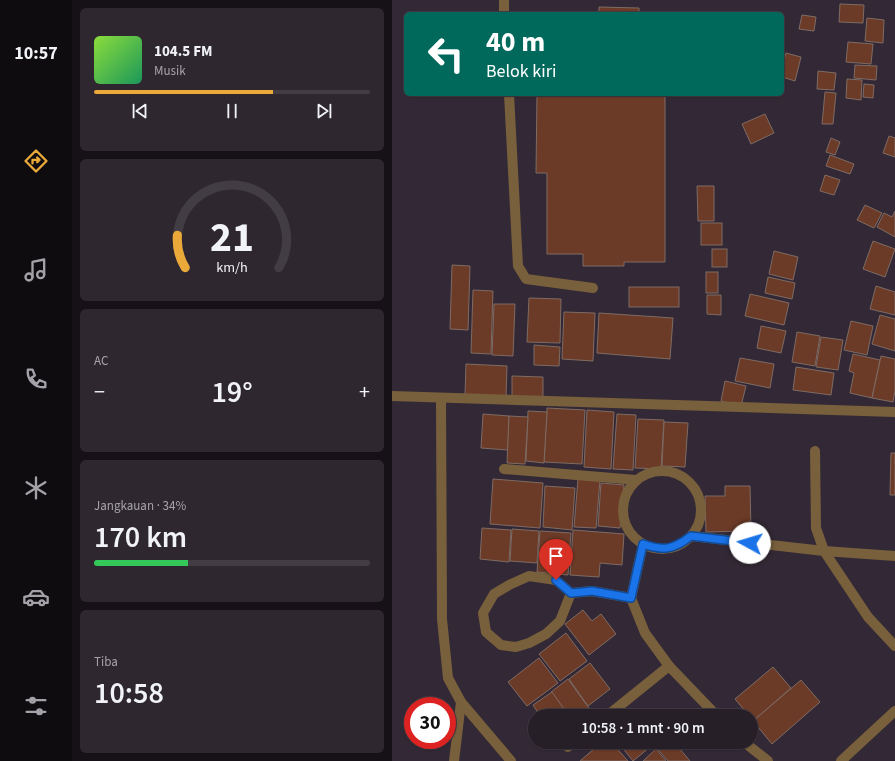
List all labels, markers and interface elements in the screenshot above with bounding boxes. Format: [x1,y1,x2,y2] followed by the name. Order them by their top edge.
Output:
[486,22,545,62] text: 40 m
[420,28,472,80] icon: left
[14,41,58,66] text: 10:57
[154,41,212,62] text: 104.5 FM
[486,59,556,84] text: Belok kiri
[154,62,186,80] text: Musik
[129,100,151,122] icon: previous
[221,100,243,122] icon: pause
[313,100,335,122] icon: next
[22,147,50,175] icon: directions
[210,208,254,268] text: 21
[22,256,50,284] icon: music
[216,256,248,277] text: km/h
[94,352,108,370] text: AC
[22,365,50,393] icon: phone
[211,371,253,414] text: 19°
[94,376,105,408] text: −
[359,376,370,408] text: +
[22,474,50,502] icon: climate
[94,497,186,515] text: Jangkauan · 34%
[94,516,187,559] text: 170 km
[729,522,771,564] position arrow
[539,539,573,580] pin
[545,545,567,567] icon: arrive
[22,583,50,611] icon: car
[94,653,118,671] text: Tiba
[94,672,164,715] text: 10:58
[22,692,50,720] icon: filters
[404,697,456,749] speed limit sign: 30
[581,718,705,739] text: 10:58 · 1 mnt · 90 m

